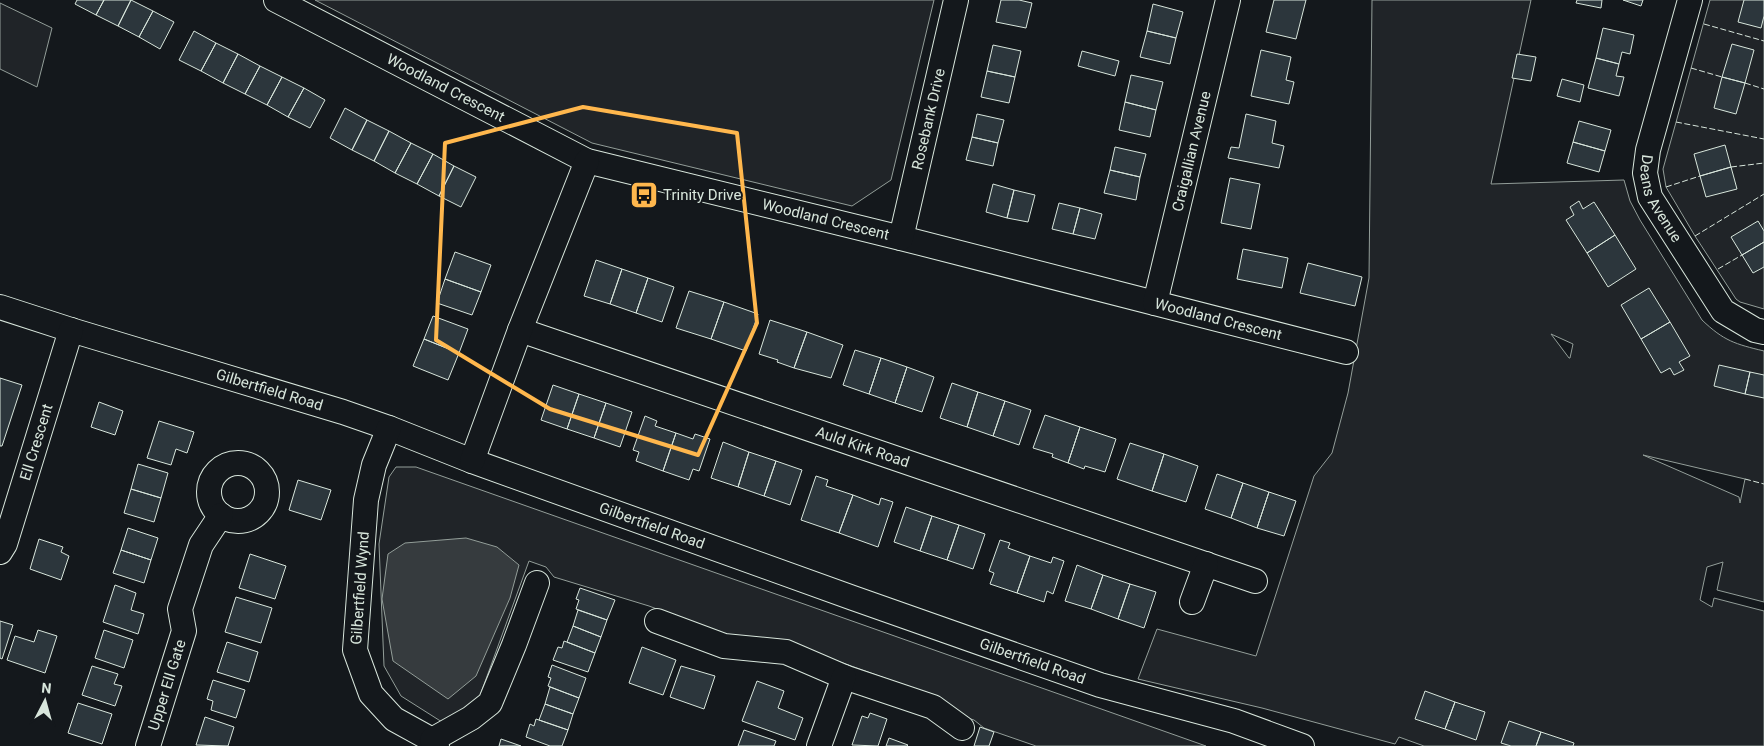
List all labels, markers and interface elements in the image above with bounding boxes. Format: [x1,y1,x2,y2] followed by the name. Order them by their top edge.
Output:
[384,50,508,126] street label: Woodland Crescent
[908,67,949,172] street label: Rosebank Drive
[1168,89,1215,213] street label: Craigallian Avenue
[1636,154,1686,246] street label: Deans Avenue
[629,180,659,210] bus stop icon: Trinity Drive
[663,186,742,204] place label: Trinity Drive
[760,195,891,244] street label: Woodland Crescent
[1153,294,1284,344] street label: Woodland Crescent
[214,365,325,414] street label: Gilbertfield Road
[16,402,57,483] street label: Ell Crescent
[813,423,912,471] street label: Auld Kirk Road
[597,498,707,553] street label: Gilbertfield Road
[347,531,373,645] street label: Gilbertfield Wynd
[977,634,1088,688] street label: Gilbertfield Road
[144,637,190,733] street label: Upper Ell Gate
[20,676,70,726] north arrow
[41,680,52,697] text: N

